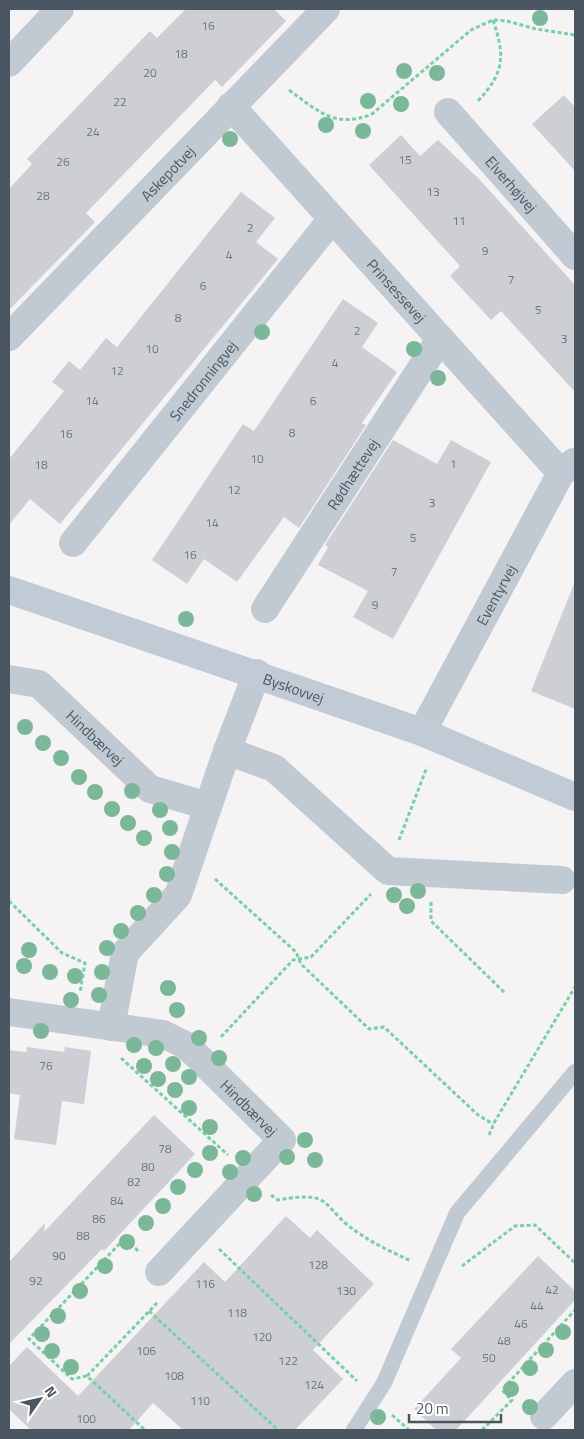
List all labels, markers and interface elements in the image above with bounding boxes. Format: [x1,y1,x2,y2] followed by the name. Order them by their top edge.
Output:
[201,16,215,35] house number: 16
[174,44,188,63] house number: 18
[143,63,157,82] house number: 20
[113,92,127,111] house number: 22
[86,122,100,141] house number: 24
[135,140,200,206] street label: Askepotvej
[398,150,412,169] house number: 15
[480,151,543,217] street label: Elverhøjvej
[56,152,70,171] house number: 26
[426,182,440,201] house number: 13
[36,186,50,205] house number: 28
[452,211,466,230] house number: 11
[247,218,253,237] house number: 2
[482,241,489,260] house number: 9
[226,245,233,264] house number: 4
[362,253,432,328] street label: Prinsessevej
[508,270,514,289] house number: 7
[200,276,207,295] house number: 6
[535,300,542,319] house number: 5
[175,308,182,327] house number: 8
[354,321,360,340] house number: 2
[561,329,567,348] house number: 3
[163,335,242,426] street label: Snedronningvej
[145,339,159,358] house number: 10
[332,353,339,372] house number: 4
[110,361,124,380] house number: 12
[85,391,99,410] house number: 14
[310,391,317,410] house number: 6
[289,423,296,442] house number: 8
[59,424,73,443] house number: 16
[321,434,384,514] street label: Rødhættevej
[250,449,264,468] house number: 10
[450,454,456,473] house number: 1
[34,455,48,474] house number: 18
[227,480,241,499] house number: 12
[429,493,435,512] house number: 3
[205,513,219,532] house number: 14
[410,528,417,547] house number: 5
[183,545,197,564] house number: 16
[470,560,522,629] street label: Eventyrvej
[391,562,397,581] house number: 7
[372,595,379,614] house number: 9
[260,667,327,709] street label: Byskovvej
[61,704,130,771] street label: Hindbærvej
[39,1056,53,1075] house number: 76
[215,1074,283,1141] street label: Hindbærvej
[158,1139,172,1158] house number: 78
[141,1157,155,1176] house number: 80
[127,1172,141,1191] house number: 82
[110,1191,124,1210] house number: 84
[92,1209,106,1228] house number: 86
[76,1226,90,1245] house number: 88
[52,1246,66,1265] house number: 90
[308,1255,328,1274] house number: 128
[29,1271,43,1290] house number: 92
[195,1274,215,1293] house number: 116
[545,1280,559,1299] house number: 42
[336,1281,356,1300] house number: 130
[530,1296,544,1315] house number: 44
[227,1303,247,1322] house number: 118
[514,1314,528,1333] house number: 46
[252,1327,272,1346] house number: 120
[497,1331,511,1350] house number: 48
[136,1341,156,1360] house number: 106
[482,1348,496,1367] house number: 50
[278,1351,298,1370] house number: 122
[164,1366,184,1385] house number: 108
[15,1374,65,1424] north arrow
[304,1375,324,1394] house number: 124
[40,1382,63,1401] text: N
[190,1391,210,1410] house number: 110
[409,1392,502,1424] scale bar
[416,1397,449,1420] text: 20 m
[76,1409,96,1428] house number: 100

